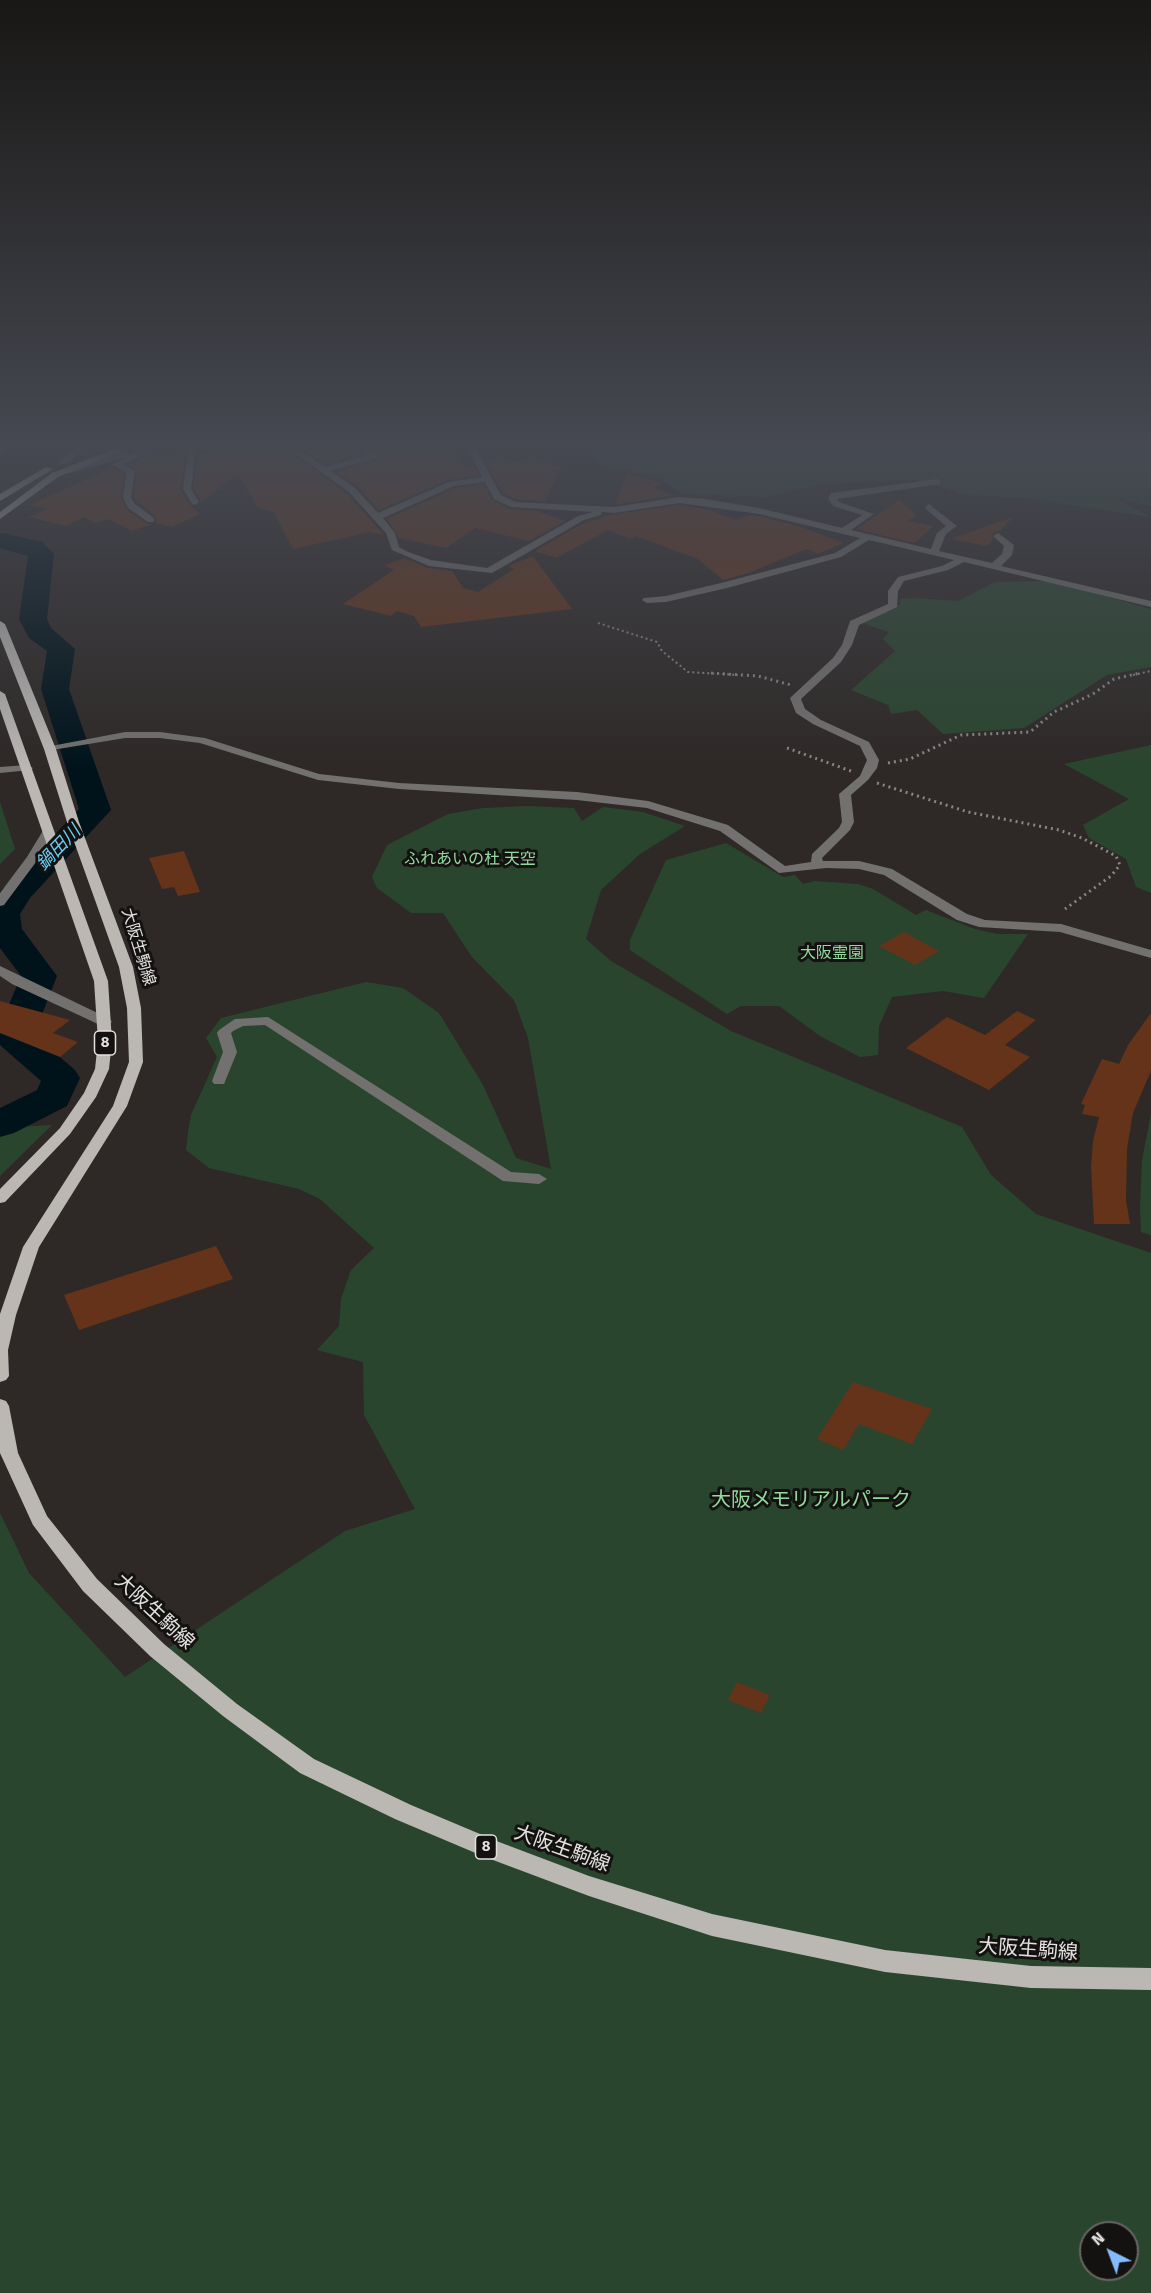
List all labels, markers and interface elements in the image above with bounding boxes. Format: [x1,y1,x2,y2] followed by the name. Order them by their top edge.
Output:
[32,821,86,875] water label: 鍋田川
[404,850,536,870] park label: ふれあいの杜 天空
[117,906,159,988] street label: 大阪生駒線
[800,944,864,964] park label: 大阪霊園
[94,1031,116,1055] road number: 8
[711,1488,911,1512] park label: 大阪メモリアルパーク
[109,1569,199,1655] street label: 大阪生駒線
[511,1821,613,1877] street label: 大阪生駒線
[476,1835,496,1859] road number: 8
[977,1935,1079,1965] street label: 大阪生駒線
[1079,2221,1139,2281] north arrow
[1088,2228,1108,2249] text: N

